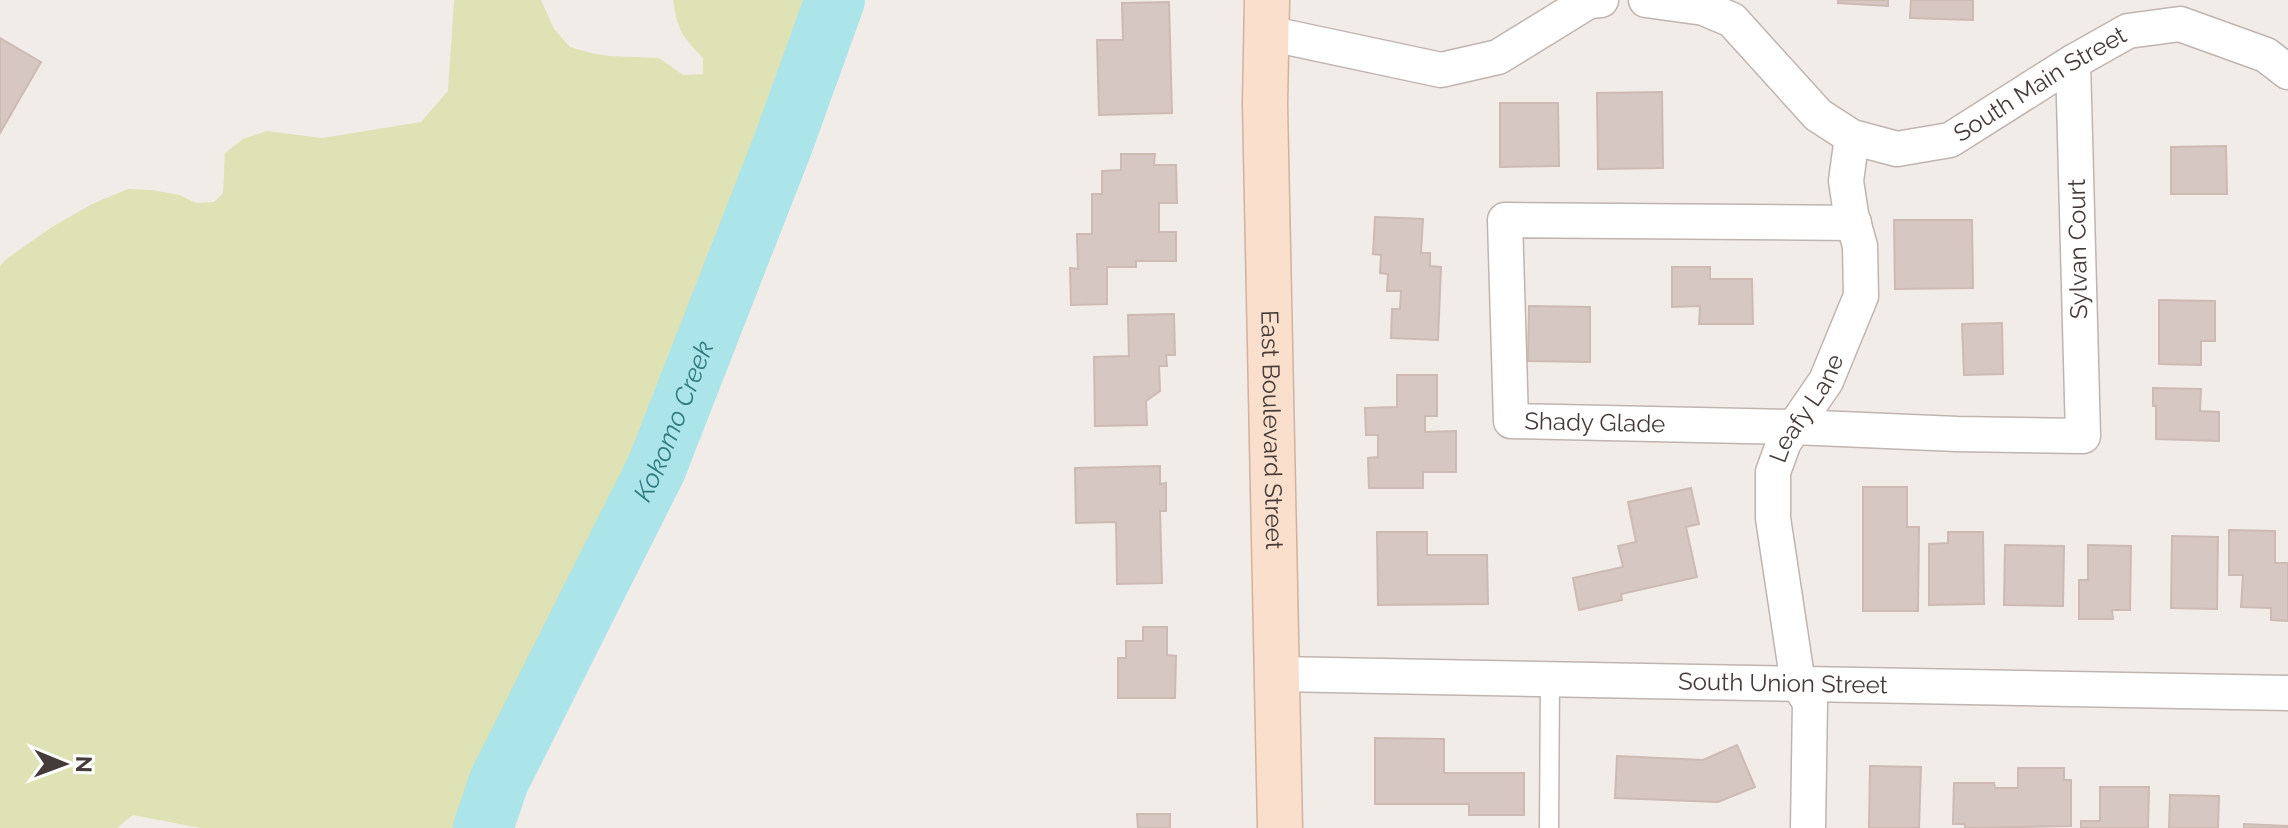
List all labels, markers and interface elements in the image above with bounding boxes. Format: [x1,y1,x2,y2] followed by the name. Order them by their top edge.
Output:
[1948,20,2131,148] street label: South Main Street
[2062,179,2093,319] street label: Sylvan Court
[1255,310,1289,550] street label: East Boulevard Street
[627,337,720,506] water label: Kokomo Creek
[1763,350,1849,466] street label: Leafy Lane
[1524,406,1666,438] street label: Shady Glade
[1678,667,1888,699] street label: South Union Street
[24,724,104,804] north arrow
[71,756,97,773] text: N

